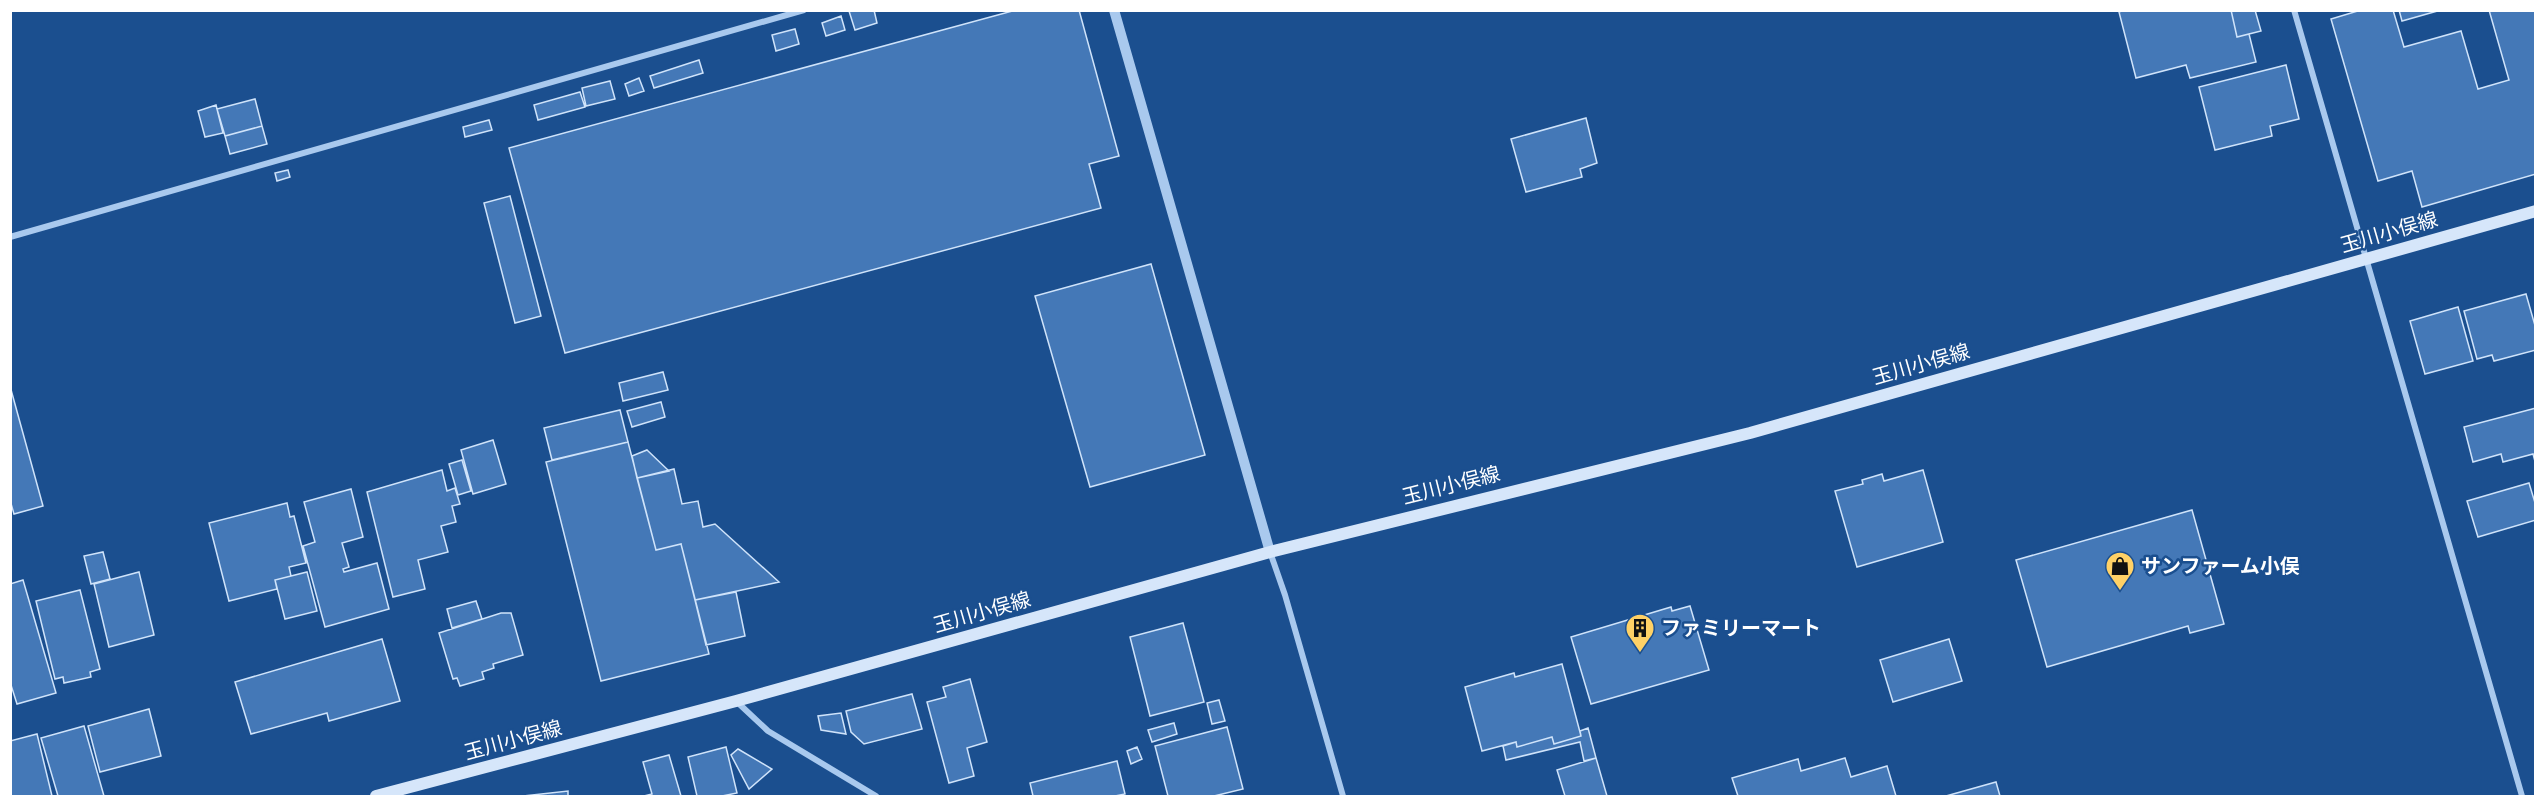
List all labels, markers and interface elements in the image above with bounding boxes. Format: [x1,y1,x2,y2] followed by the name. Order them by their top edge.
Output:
[2337,206,2441,258] street label: 玉川小俣線
[1869,338,1973,390] street label: 玉川小俣線
[1399,460,1503,510] street label: 玉川小俣線
[2104,550,2136,592] shop icon: サンファーム小俣
[2141,553,2300,579] place label: サンファーム小俣
[930,586,1034,638] street label: 玉川小俣線
[1624,612,1656,654] building icon: ファミリーマート
[1661,615,1821,641] place label: ファミリーマート
[461,715,565,765] street label: 玉川小俣線

